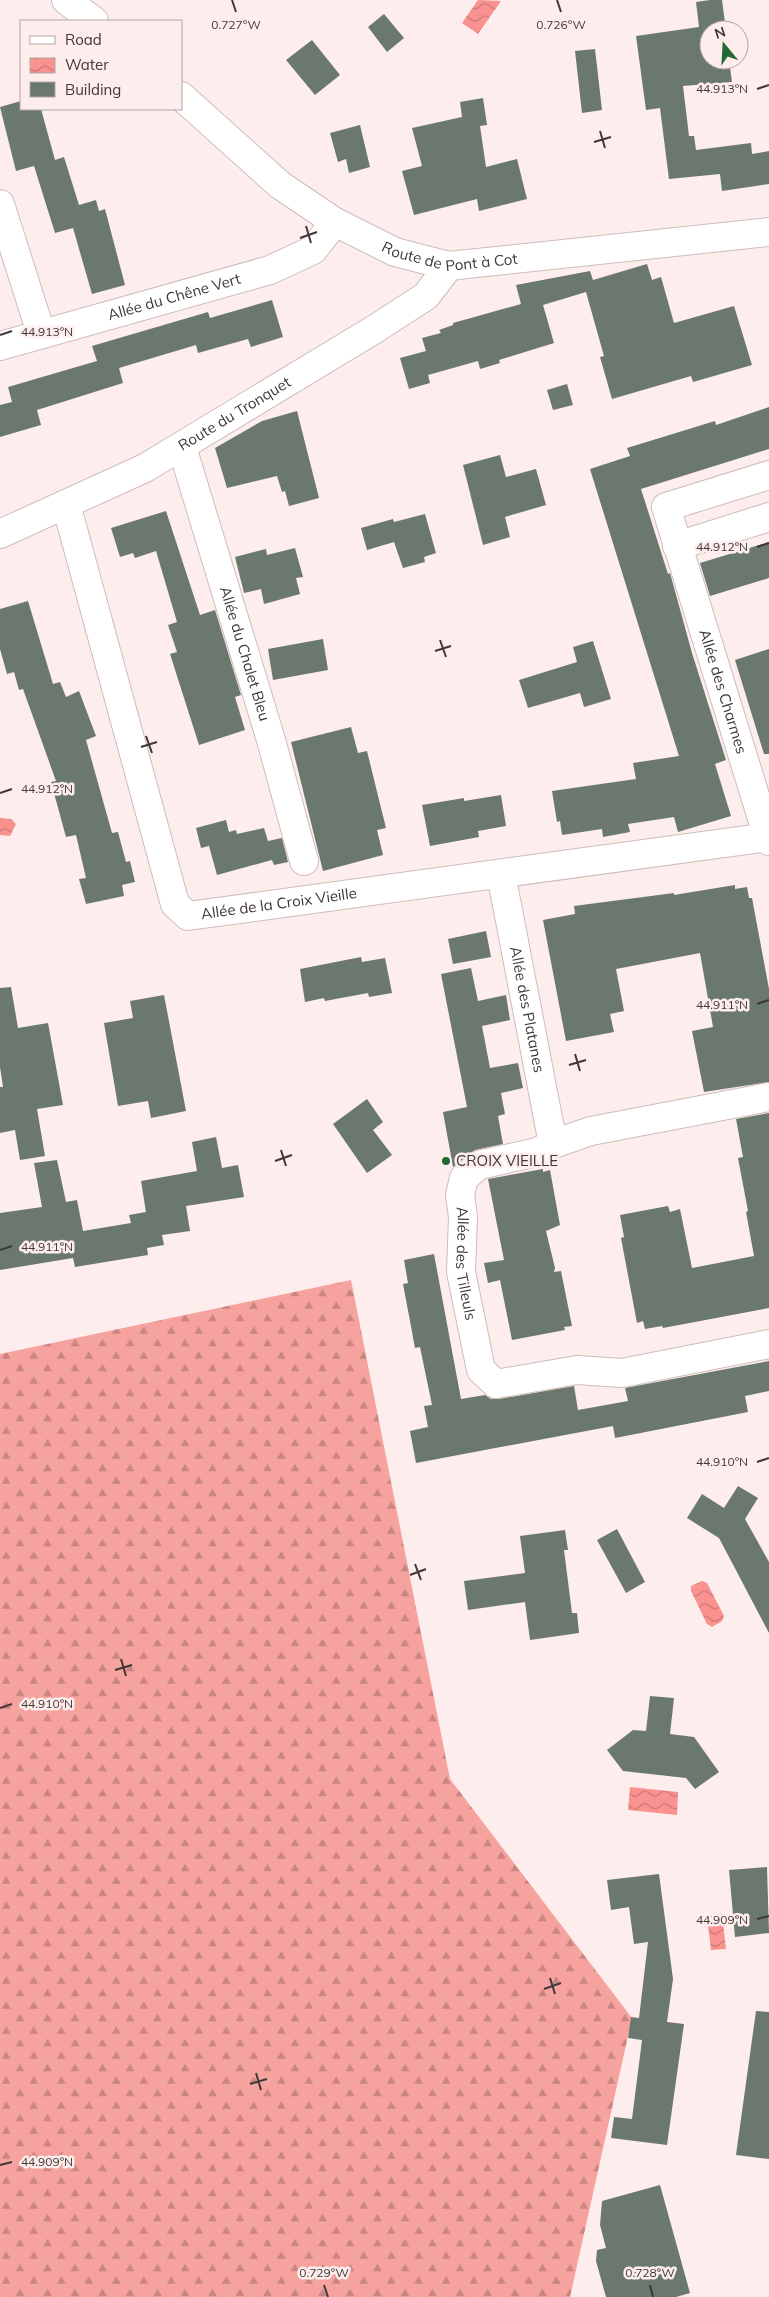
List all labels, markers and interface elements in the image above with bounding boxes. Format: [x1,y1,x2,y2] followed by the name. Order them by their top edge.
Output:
[211,17,261,32] text: 0.727°W
[536,17,586,32] text: 0.726°W
[20,20,182,110] legend
[699,20,749,70] north arrow
[712,22,728,43] text: N
[65,30,102,49] text: Road
[65,55,109,74] text: Water
[65,80,121,99] text: Building
[696,81,748,96] text: 44.913°N
[379,237,518,275] street label: Route de Pont à Cot
[106,269,243,324] street label: Allée du Chêne Vert
[21,324,73,339] text: 44.913°N
[175,372,294,455] street label: Route du Tronquet
[696,539,748,554] text: 44.912°N
[216,584,275,723] street label: Allée du Chalet Bleu
[695,627,752,756] street label: Allée des Charmes
[21,781,73,796] text: 44.912°N
[200,883,358,923] street label: Allée de la Croix Vieille
[506,945,549,1074] street label: Allée des Platanes
[696,997,748,1012] text: 44.911°N
[456,1151,558,1170] place label: CROIX VIEILLE
[440,1155,452,1167] marker: CROIX VIEILLE
[452,1205,481,1322] street label: Allée des Tilleuls
[21,1239,73,1254] text: 44.911°N
[696,1454,748,1469] text: 44.910°N
[21,1696,73,1711] text: 44.910°N
[696,1912,748,1927] text: 44.909°N
[21,2154,73,2169] text: 44.909°N
[299,2265,349,2280] text: 0.729°W
[625,2265,675,2280] text: 0.728°W

